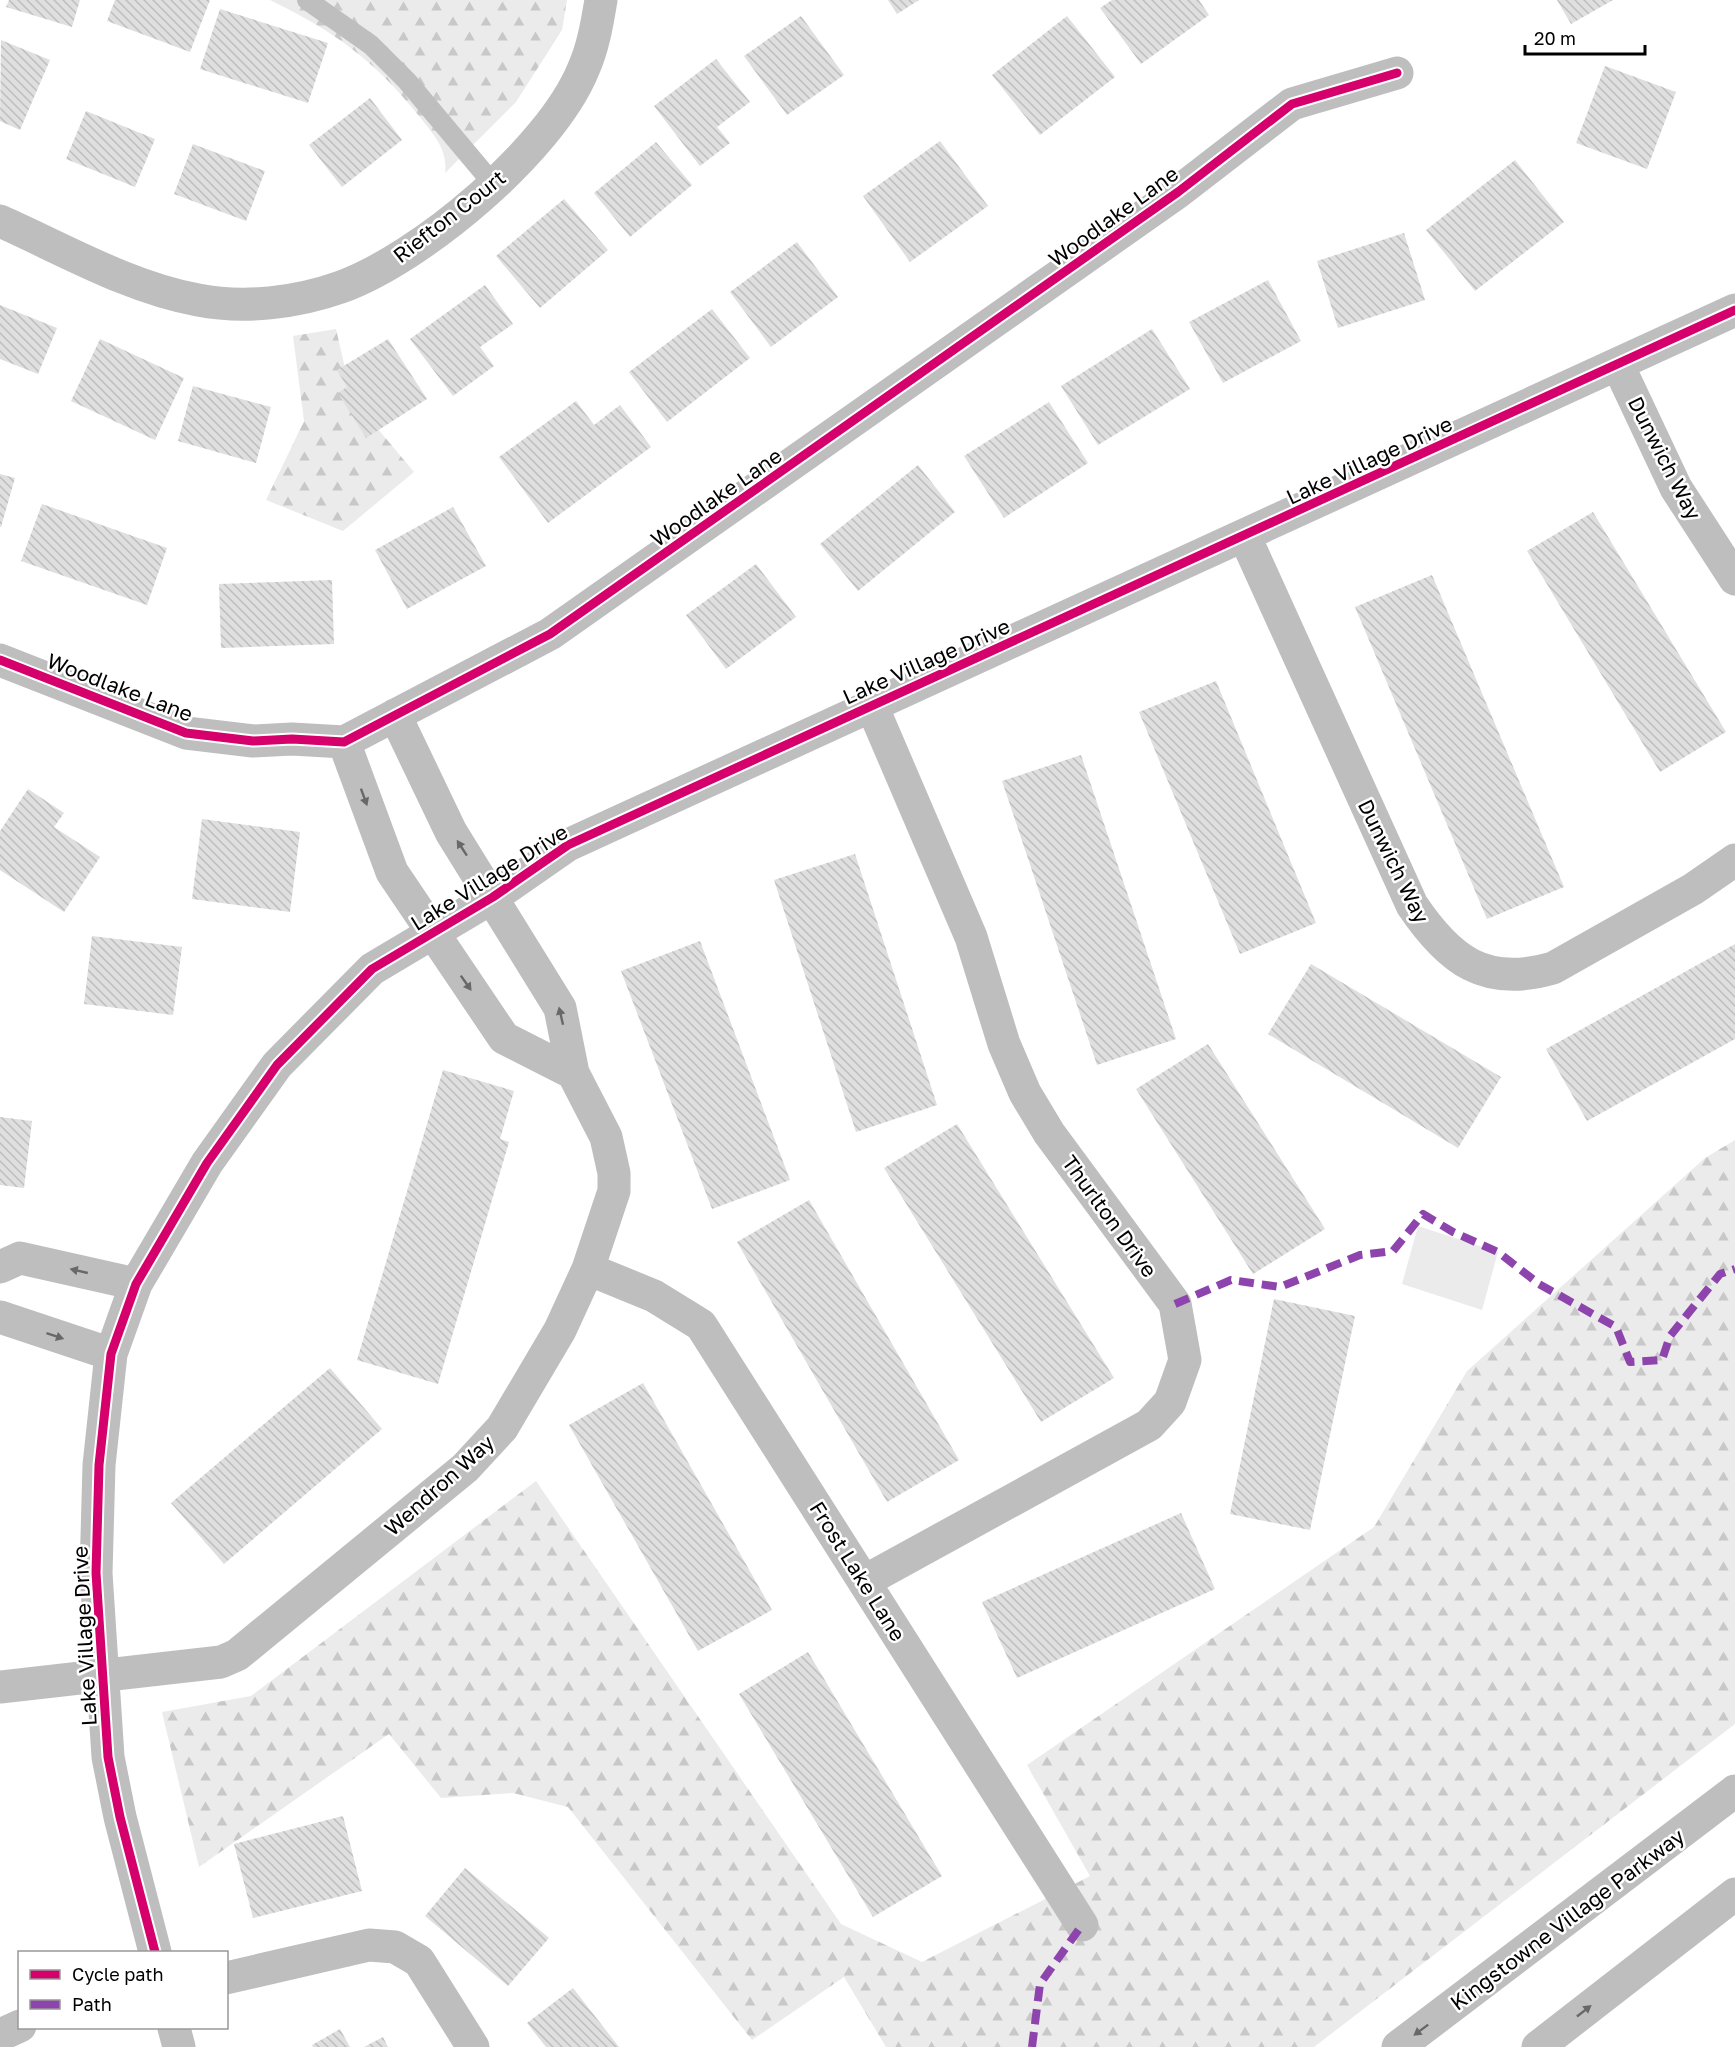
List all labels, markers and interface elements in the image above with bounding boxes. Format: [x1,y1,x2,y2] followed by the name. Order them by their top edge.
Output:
[1525,18,1645,56] scale bar
[1534,27,1576,49] text: 20 m
[1043,160,1183,272] street label: Woodlake Lane
[388,164,510,268] street label: Riefton Court
[1623,392,1707,524] street label: Dunwich Way
[1282,410,1456,510] street label: Lake Village Drive
[645,442,787,552] street label: Woodlake Lane
[838,612,1014,710] street label: Lake Village Drive
[43,647,197,727] street label: Woodlake Lane
[360,788,369,806] one-way arrow
[1353,795,1435,928] street label: Dunwich Way
[406,818,572,936] street label: Lake Village Drive
[456,840,467,856] one-way arrow
[460,975,471,991] one-way arrow
[556,1007,566,1025] one-way arrow
[1057,1150,1163,1282] street label: Thurlton Drive
[69,1266,88,1275] one-way arrow
[46,1332,64,1341] one-way arrow
[379,1429,499,1541] street label: Wendron Way
[805,1496,911,1646] street label: Frost Lake Lane
[66,1545,102,1727] street label: Lake Village Drive
[1445,1822,1689,2015] street label: Kingstowne Village Parkway
[18,1951,228,2029] legend
[72,1963,164,1985] text: Cycle path
[72,1993,112,2015] text: Path
[1576,2004,1592,2017] one-way arrow
[1413,2023,1429,2036] one-way arrow

